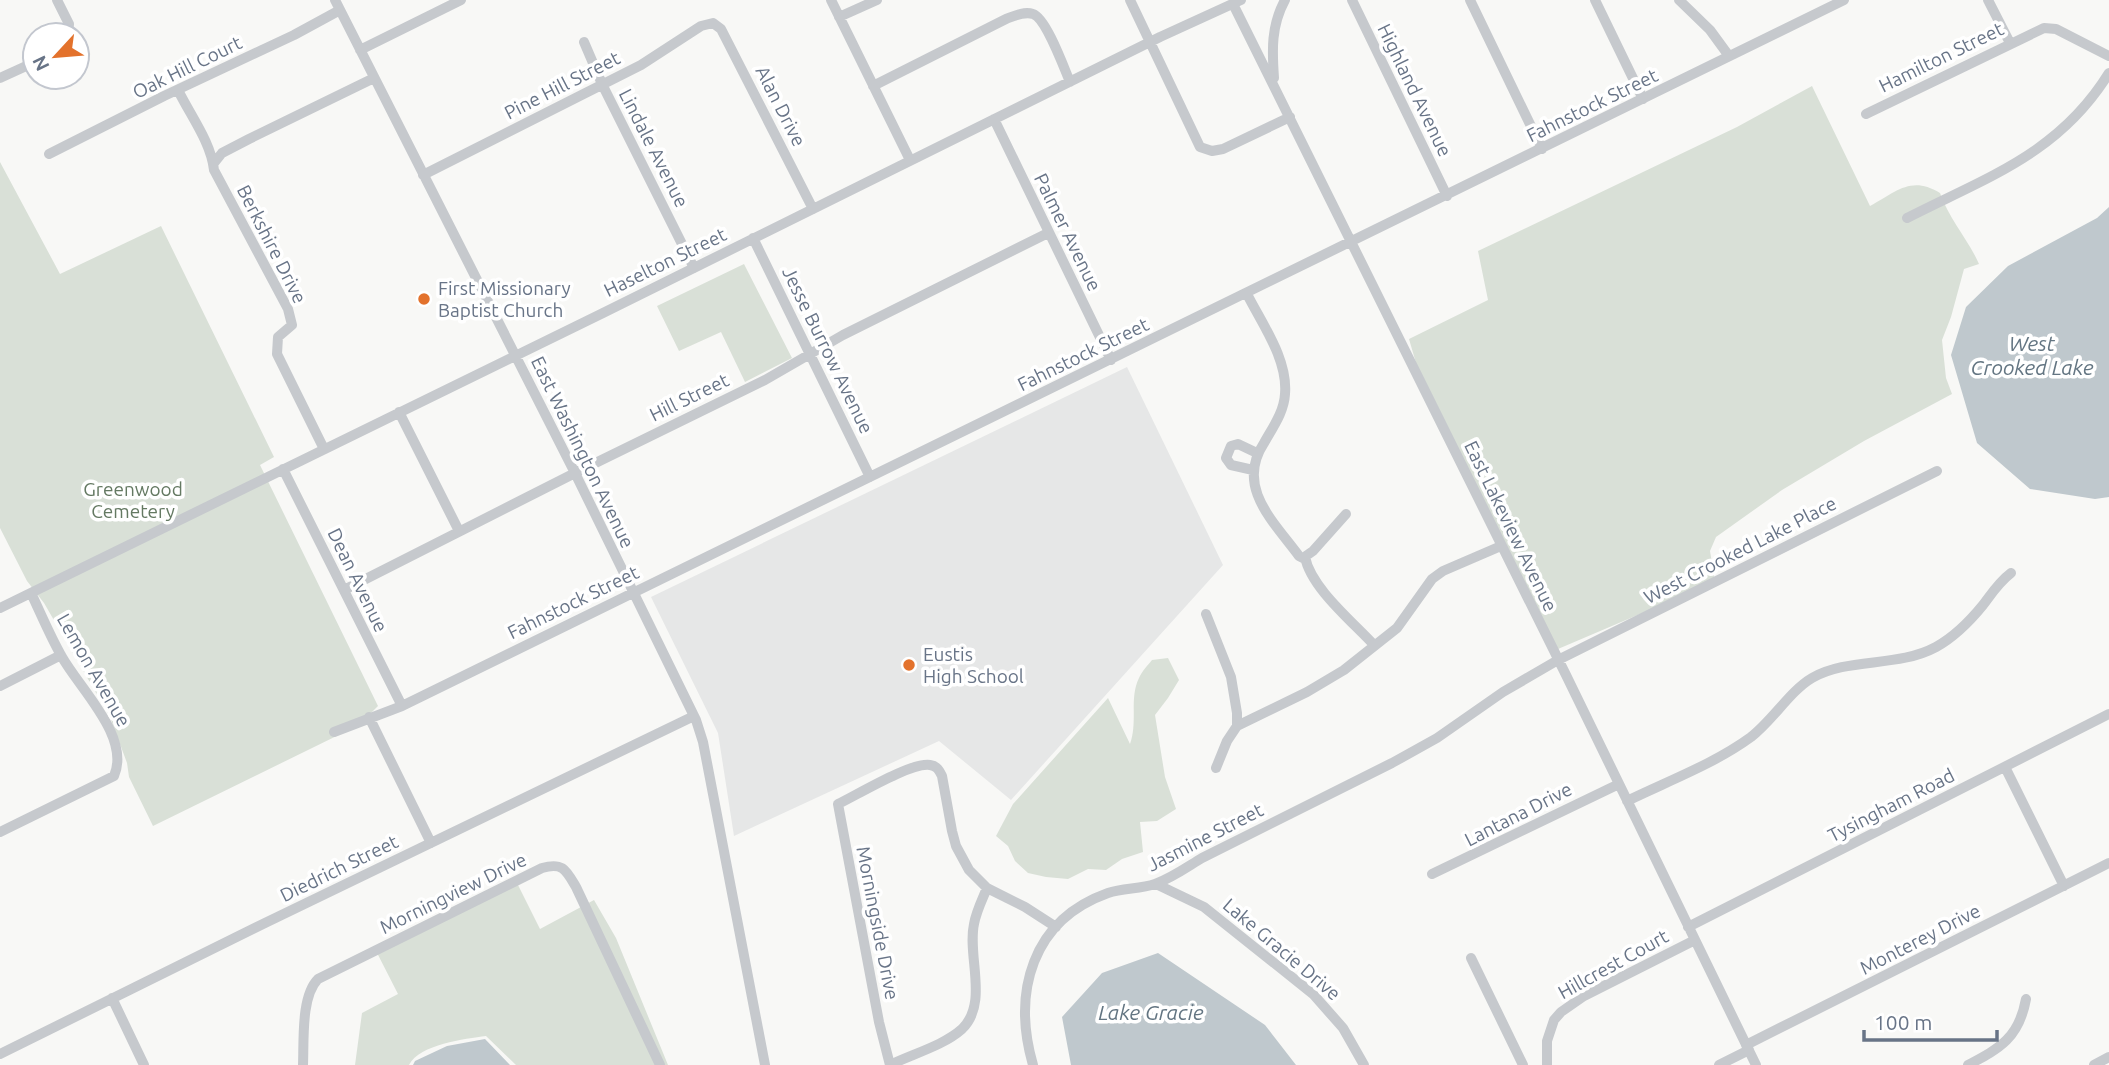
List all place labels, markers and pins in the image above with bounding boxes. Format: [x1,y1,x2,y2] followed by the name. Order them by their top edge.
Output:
[438,277,571,321] place label: First Missionary Baptist Church
[416,291,432,307] marker: First Missionary Baptist Church
[923,643,1024,687] place label: Eustis High School
[901,657,917,673] marker: Eustis High School

